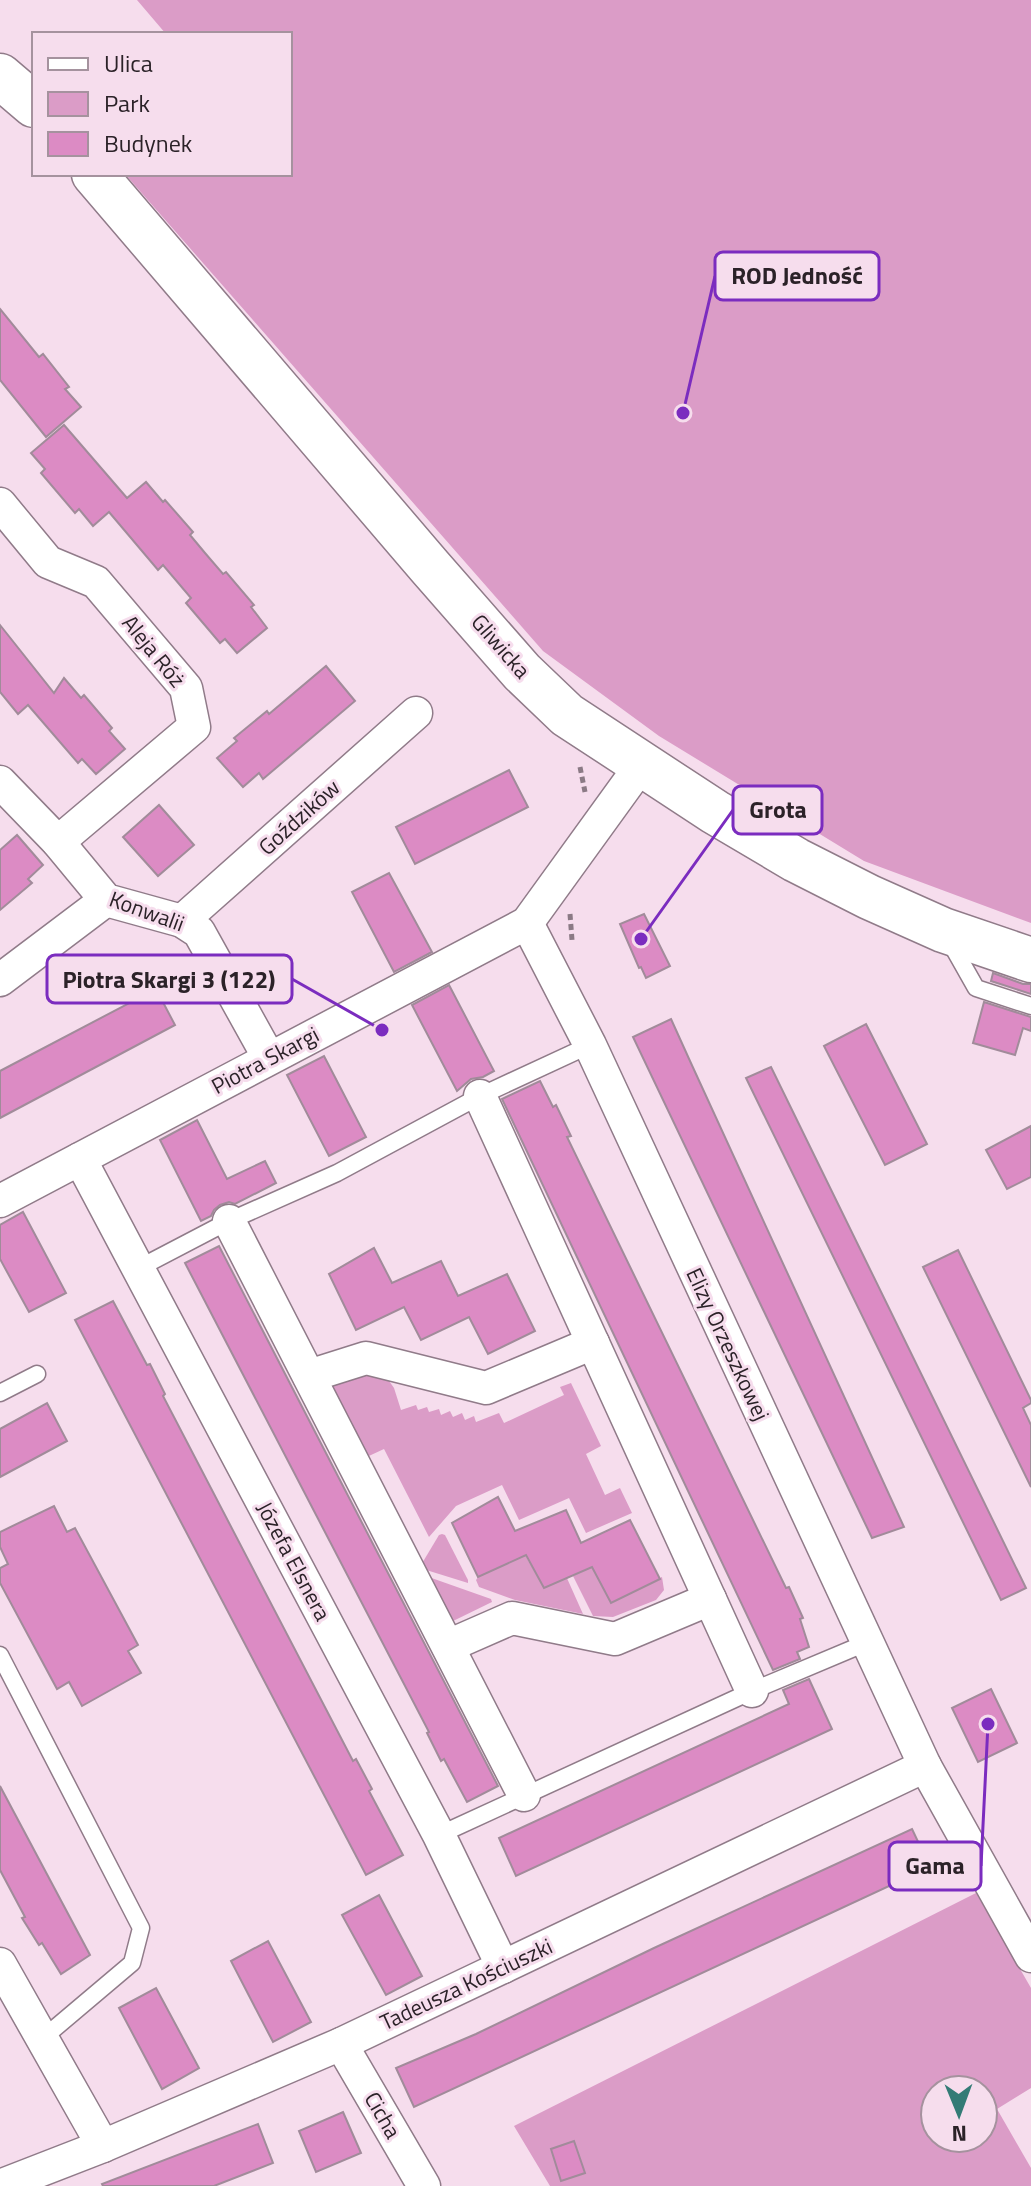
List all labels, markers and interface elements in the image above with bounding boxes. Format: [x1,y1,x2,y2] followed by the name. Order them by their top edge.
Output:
[32,32,292,176] legend
[104,45,153,81] text: Ulica
[104,85,150,121] text: Park
[104,125,193,161] text: Budynek
[715,252,879,300] callout: ROD Jedność
[731,257,863,293] text: ROD Jedność
[463,606,539,686] street label: Gliwicka
[114,607,194,695] street label: Aleja Róż
[250,771,348,863] street label: Goździków
[733,786,822,834] callout: Grota
[749,791,807,827] text: Grota
[105,882,189,940] street label: Konwalii
[47,955,292,1003] callout: Piotra Skargi 3 (122)
[62,961,276,997] text: Piotra Skargi 3 (122)
[205,1017,325,1103] street label: Piotra Skargi
[678,1262,778,1426] street label: Elizy Orzeszkowej
[248,1495,340,1627] street label: Józefa Elsnera
[889,1842,981,1890] callout: Gama
[905,1847,965,1883] text: Gama
[374,1929,558,2039] street label: Tadeusza Kościuszki
[919,2074,999,2154] north arrow
[356,2085,410,2145] street label: Cicha
[951,2117,967,2151] text: N

